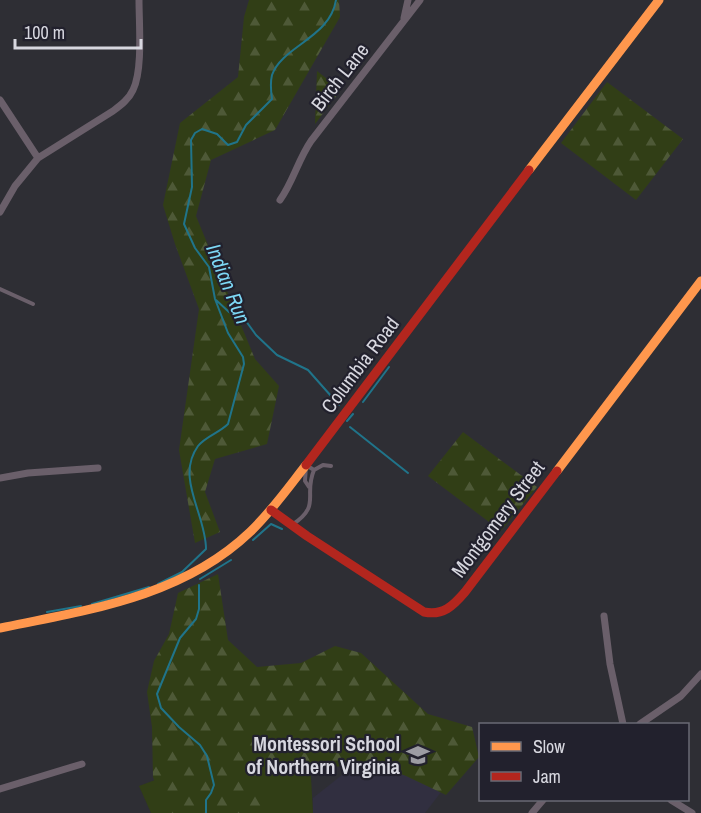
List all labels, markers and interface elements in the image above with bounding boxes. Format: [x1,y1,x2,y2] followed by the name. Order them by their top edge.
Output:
[15,12,141,50] scale bar
[24,20,65,45] text: 100 m
[305,37,375,116] street label: Birch Lane
[199,239,258,328] water label: Indian Run
[315,311,405,418] street label: Columbia Road
[445,455,551,583] street label: Montgomery Street
[479,723,689,801] legend
[246,730,400,780] place label: Montessori School of Northern Virginia
[533,734,565,759] text: Slow
[405,742,431,768] school or university icon: Montessori School of Northern Virginia
[533,764,561,789] text: Jam

